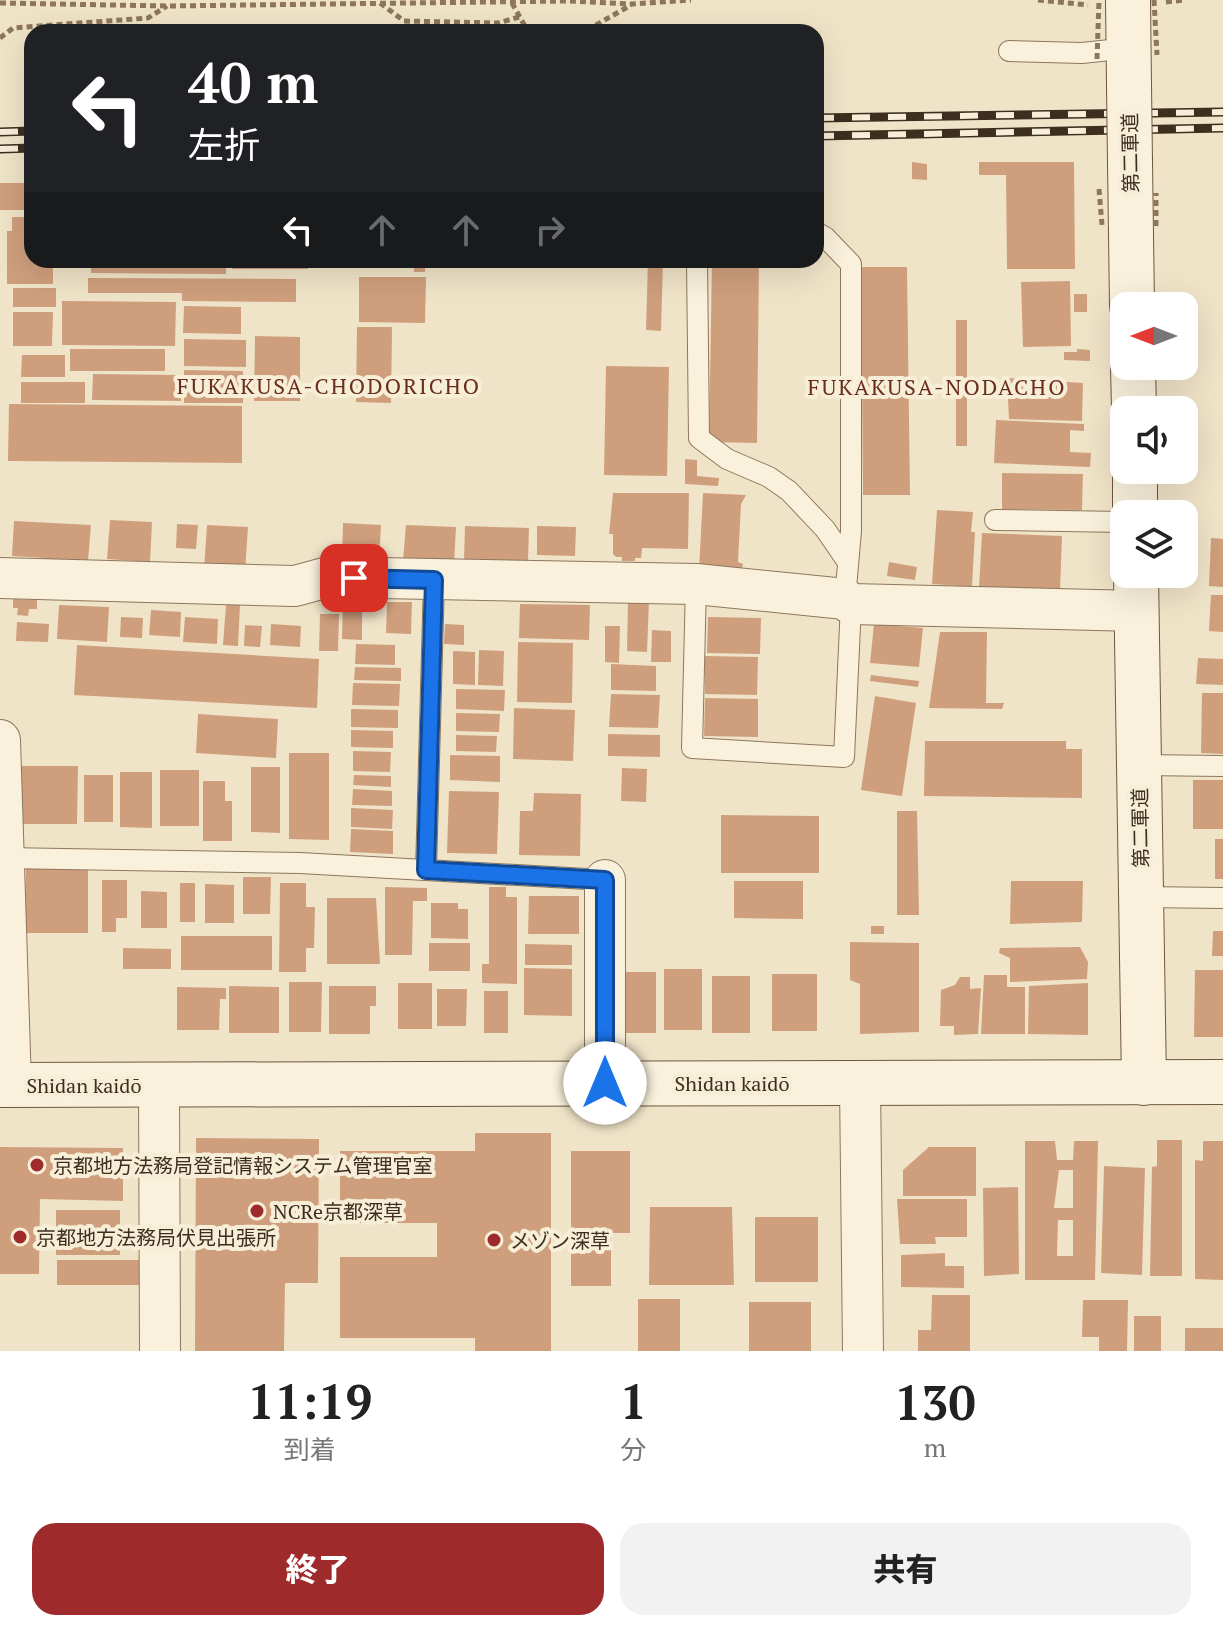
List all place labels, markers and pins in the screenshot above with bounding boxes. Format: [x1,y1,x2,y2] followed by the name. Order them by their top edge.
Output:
[320,544,388,612] pin
[53,1152,432,1179] place label: 京都地方法務局登記情報システム管理官室
[28,1156,46,1174] marker: 京都地方法務局登記情報システム管理官室
[273,1198,403,1225] place label: NCRe京都深草
[248,1202,266,1220] marker: NCRe京都深草
[36,1224,276,1251] place label: 京都地方法務局伏見出張所
[510,1227,610,1254] place label: メゾン深草
[11,1228,29,1246] marker: 京都地方法務局伏見出張所
[485,1231,503,1249] marker: メゾン深草

